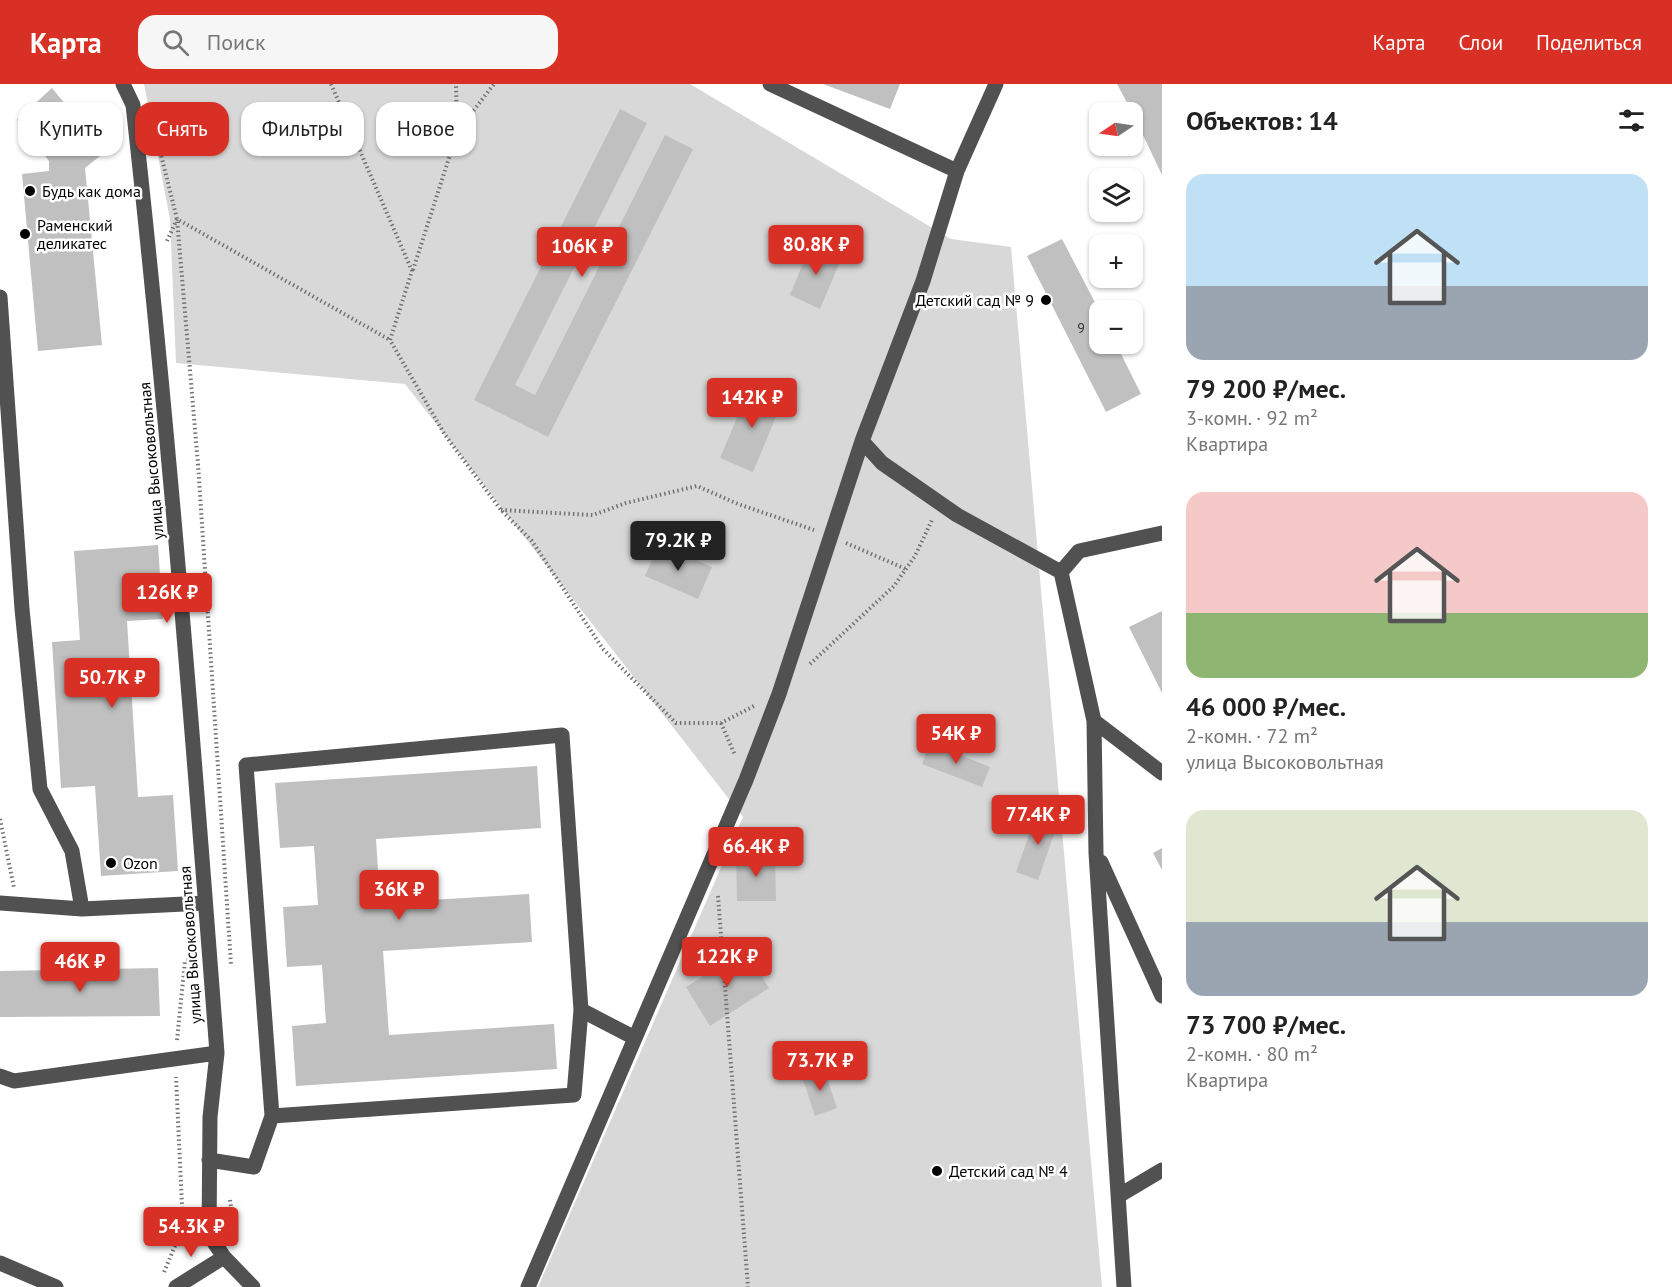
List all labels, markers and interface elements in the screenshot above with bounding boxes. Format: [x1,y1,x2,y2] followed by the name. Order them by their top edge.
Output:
[138,15,558,69] search box
[30,24,102,61] text: Карта
[159,26,192,59] icon: search
[207,28,266,56] text: Поиск
[1372,29,1425,56] text: Карта
[1458,29,1503,56] text: Слои
[1536,29,1642,56] text: Поделиться
[18,102,123,156] chip: Купить
[135,102,229,156] chip: Снять
[241,102,364,156] chip: Фильтры
[376,102,476,156] chip: Новое
[1089,102,1143,156] north arrow
[1089,102,1143,354] map controls
[1186,104,1338,137] text: Объектов: 14
[1615,104,1648,137] icon: filters
[1089,168,1143,222] button: layers
[42,181,141,201] place label: Будь как дома
[23,184,37,198] marker: Будь как дома
[1363,213,1471,321] icon: home
[37,215,113,253] place label: Раменский деликатес
[761,225,871,276] pin: 80.8K ₽
[18,227,32,241] marker: Раменский деликатес
[533,227,631,278] pin: 106K ₽
[782,231,850,257] text: 80.8K ₽
[551,233,613,259] text: 106K ₽
[1089,234,1143,288] button: +
[915,290,1034,310] place label: Детский сад № 9
[1039,293,1053,307] marker: Детский сад № 9
[1089,300,1143,354] button: −
[1077,319,1085,337] house number: 9
[1186,372,1346,405] text: 79 200 ₽/мес.
[703,378,801,429] pin: 142K ₽
[134,381,168,541] street label: улица Высоковольтная
[721,384,783,410] text: 142K ₽
[1186,405,1318,431] text: 3-комн. · 92 m²
[1186,431,1268,457] text: Квартира
[623,521,733,572] pin: 79.2K ₽
[644,527,712,553] text: 79.2K ₽
[1363,531,1471,639] icon: home
[118,573,216,624] pin: 126K ₽
[136,579,198,605] text: 126K ₽
[57,658,167,709] pin: 50.7K ₽
[78,664,146,690] text: 50.7K ₽
[1186,690,1346,723] text: 46 000 ₽/мес.
[914,714,998,765] pin: 54K ₽
[931,720,981,746] text: 54K ₽
[1186,723,1318,749] text: 2-комн. · 72 m²
[1186,749,1384,775] text: улица Высоковольтная
[983,795,1093,846] pin: 77.4K ₽
[1006,801,1070,827] text: 77.4K ₽
[701,827,811,878] pin: 66.4K ₽
[722,833,790,859] text: 66.4K ₽
[1363,849,1471,957] icon: home
[123,853,158,873] place label: Ozon
[104,856,118,870] marker: Ozon
[175,865,205,1025] street label: улица Высоковольтная
[357,870,441,921] pin: 36K ₽
[374,876,424,902] text: 36K ₽
[678,937,776,988] pin: 122K ₽
[38,942,122,993] pin: 46K ₽
[696,943,758,969] text: 122K ₽
[55,948,105,974] text: 46K ₽
[1186,1008,1346,1041] text: 73 700 ₽/мес.
[765,1041,875,1092] pin: 73.7K ₽
[1186,1041,1318,1067] text: 2-комн. · 80 m²
[786,1047,854,1073] text: 73.7K ₽
[1186,1067,1268,1093] text: Квартира
[949,1161,1068,1181] place label: Детский сад № 4
[930,1164,944,1178] marker: Детский сад № 4
[136,1207,246,1258] pin: 54.3K ₽
[157,1213,225,1239] text: 54.3K ₽

